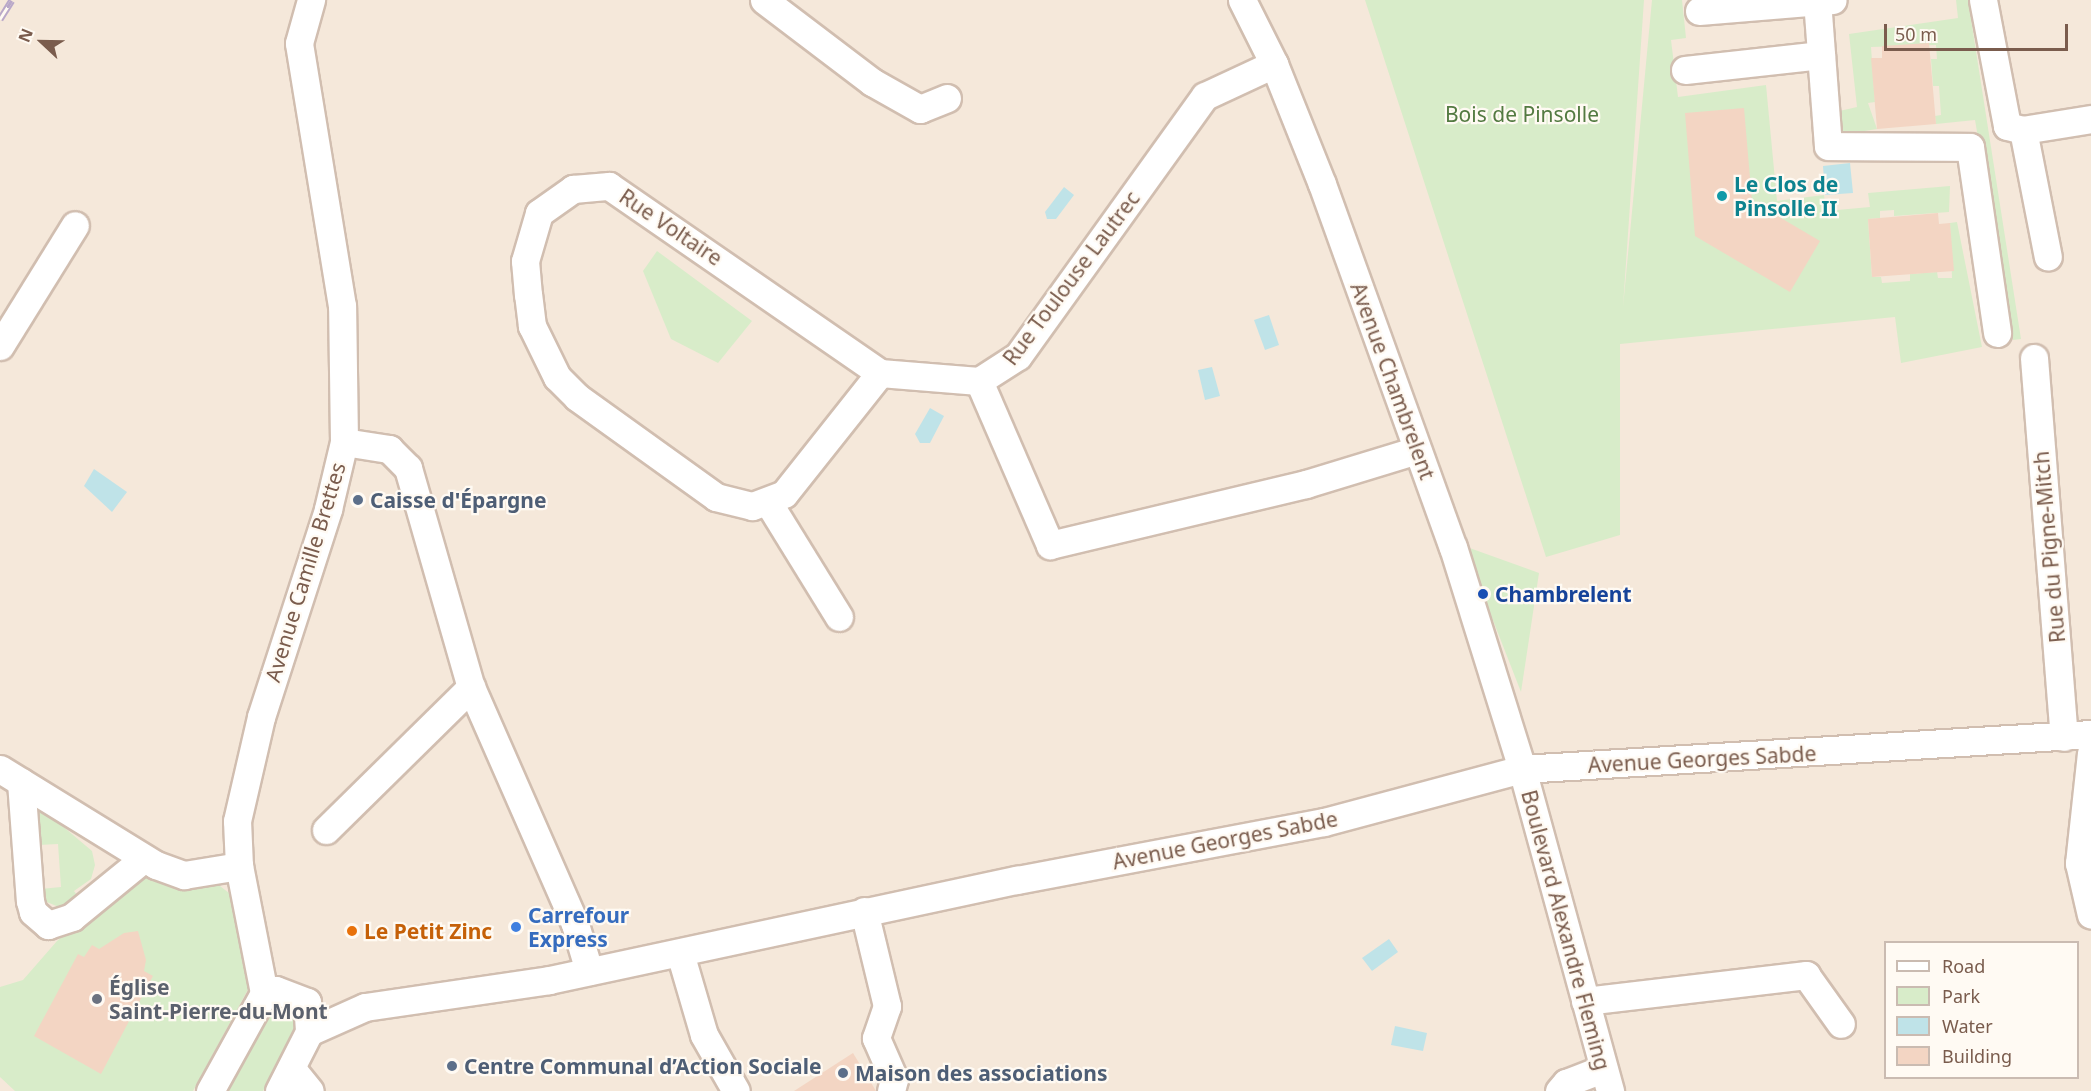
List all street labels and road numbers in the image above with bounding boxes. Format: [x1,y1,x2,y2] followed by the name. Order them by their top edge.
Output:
[615,183,727,271] street label: Rue Voltaire
[997,186,1145,370] street label: Rue Toulouse Lautrec
[1346,279,1440,483] street label: Avenue Chambrelent
[2028,450,2070,644] street label: Rue du Pigne-Mitch
[260,459,350,685] street label: Avenue Camille Brettes
[1587,740,1817,778] street label: Avenue Georges Sabde
[1516,787,1616,1073] street label: Boulevard Alexandre Fleming
[1110,806,1340,874] street label: Avenue Georges Sabde

